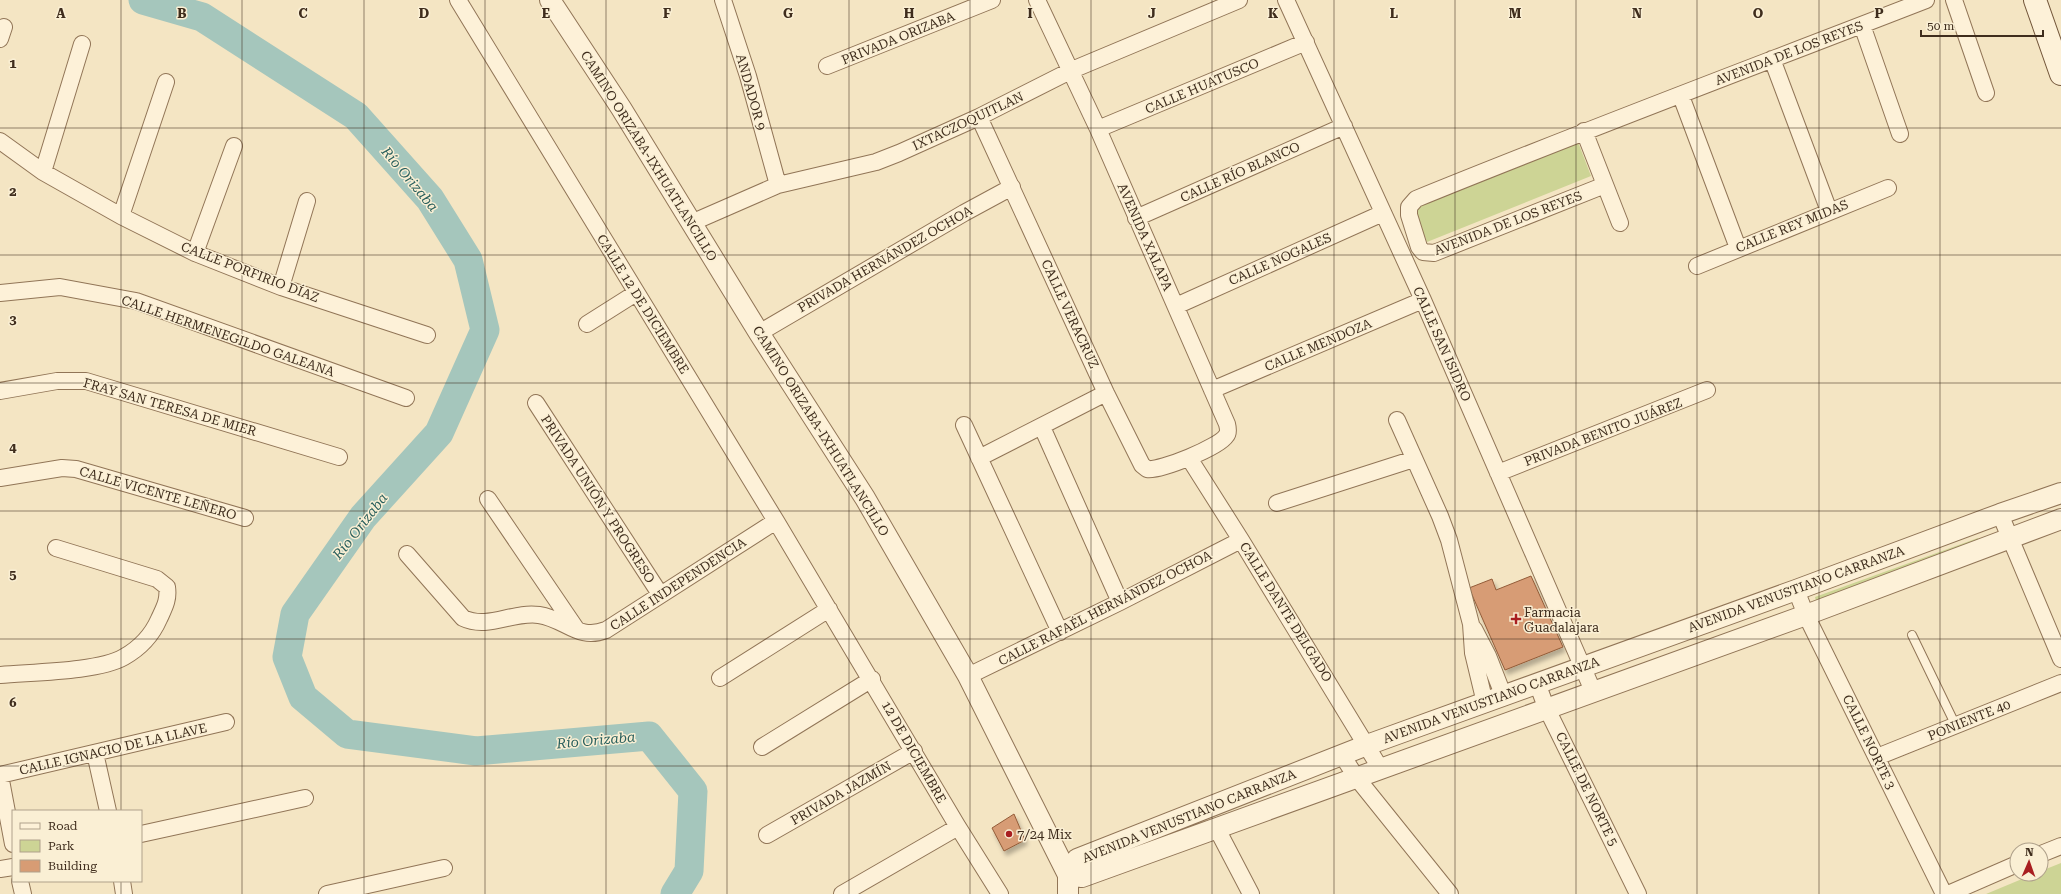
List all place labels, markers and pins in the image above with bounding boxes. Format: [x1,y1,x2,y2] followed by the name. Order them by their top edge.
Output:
[1524,605,1599,635] place label: Farmacia Guadalajara
[1511,614,1521,624] marker: Farmacia Guadalajara
[1017,827,1072,842] place label: 7/24 Mix
[1004,829,1014,839] marker: 7/24 Mix

